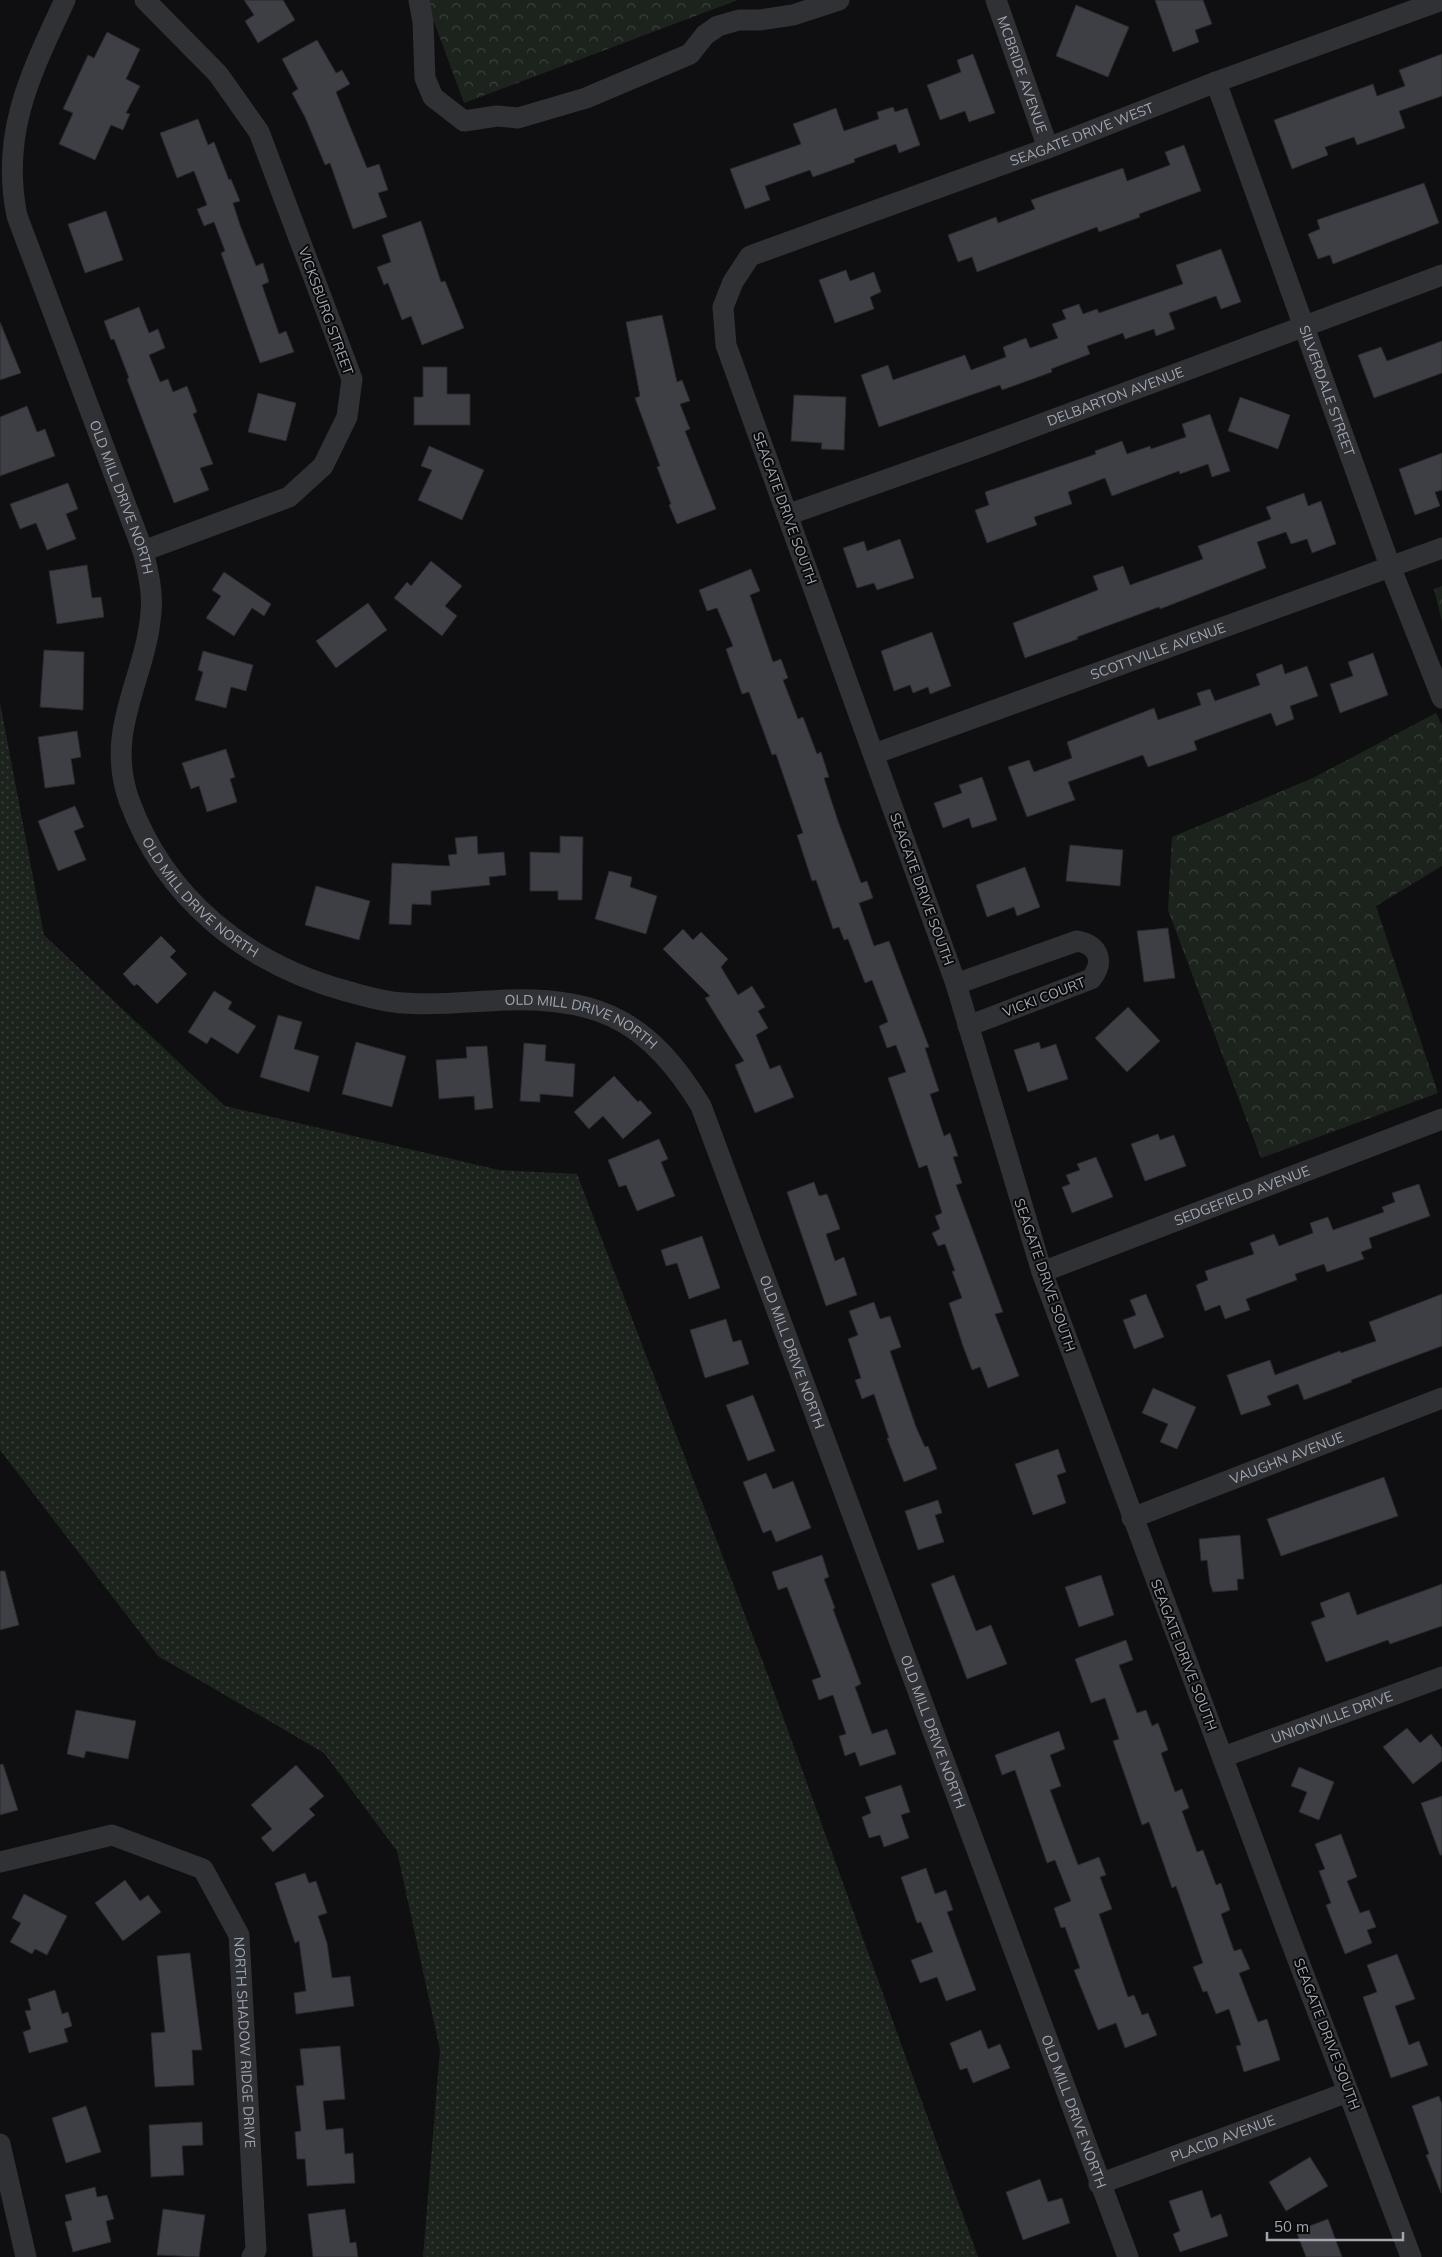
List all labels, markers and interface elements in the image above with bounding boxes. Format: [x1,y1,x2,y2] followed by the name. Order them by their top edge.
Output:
[993,13,1051,136] street label: MCBRIDE AVENUE
[1007,98,1157,170] street label: SEAGATE DRIVE WEST
[294,245,358,378] street label: VICKSBURG STREET
[1295,323,1359,459] street label: SILVERDALE STREET
[1044,363,1186,430] street label: DELBARTON AVENUE
[86,418,157,576] street label: OLD MILL DRIVE NORTH
[749,429,821,587] street label: SEAGATE DRIVE SOUTH
[1088,618,1228,684] street label: SCOTTVILLE AVENUE
[886,810,958,968] street label: SEAGATE DRIVE SOUTH
[138,834,262,961] street label: OLD MILL DRIVE NORTH
[1000,973,1088,1021] street label: VICKI COURT
[504,991,661,1053] street label: OLD MILL DRIVE NORTH
[1171,1161,1312,1230] street label: SEDGEFIELD AVENUE
[1010,1196,1080,1354] street label: SEAGATE DRIVE SOUTH
[756,1273,829,1431] street label: OLD MILL DRIVE NORTH
[1227,1428,1347,1488] street label: VAUGHN AVENUE
[1147,1577,1221,1733] street label: SEAGATE DRIVE SOUTH
[896,1652,970,1811] street label: OLD MILL DRIVE NORTH
[1269,1687,1395,1748] street label: UNIONVILLE DRIVE
[230,1936,259,2148] street label: NORTH SHADOW RIDGE DRIVE
[1290,1956,1364,2112] street label: SEAGATE DRIVE SOUTH
[1037,2032,1111,2191] street label: OLD MILL DRIVE NORTH
[1168,2111,1278,2166] street label: PLACID AVENUE
[1267,2210,1403,2242] scale bar
[1274,2217,1309,2236] text: 50 m

